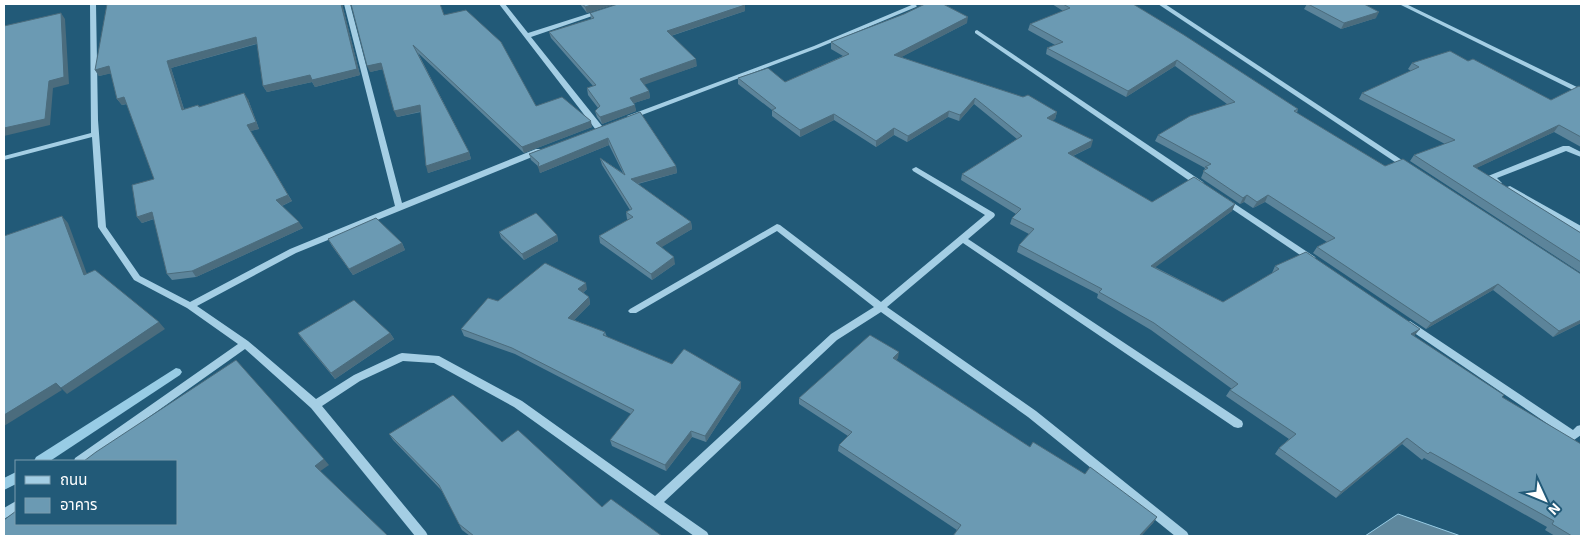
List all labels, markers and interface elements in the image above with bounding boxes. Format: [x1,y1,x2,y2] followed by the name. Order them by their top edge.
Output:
[15,460,178,525] legend
[60,470,87,488] text: ถนน
[1520,475,1570,525] north arrow
[60,495,97,513] text: อาคาร
[1545,500,1564,519] text: N

